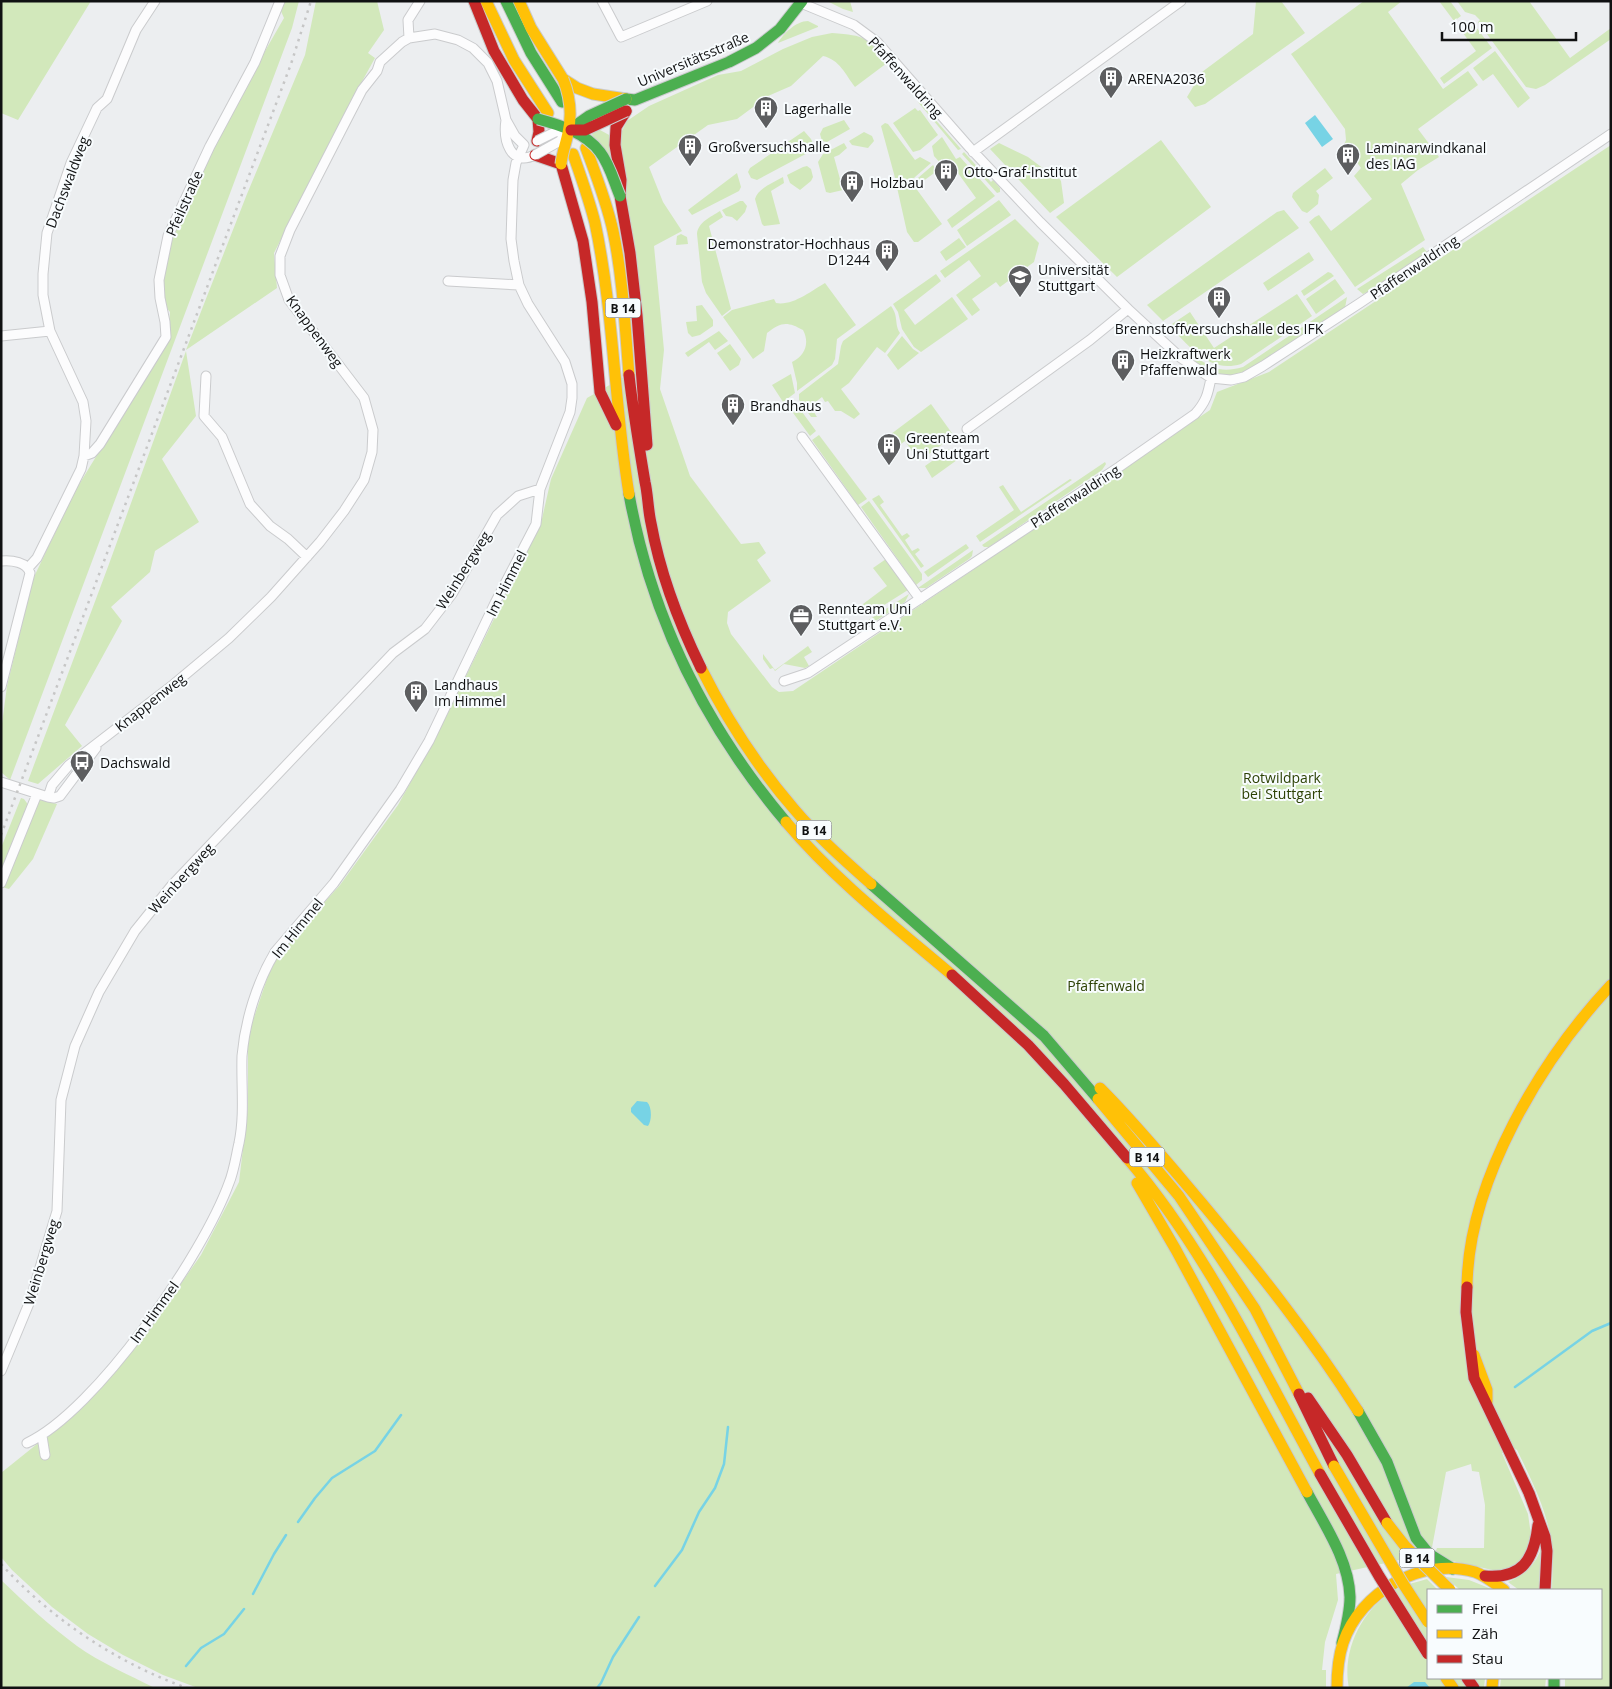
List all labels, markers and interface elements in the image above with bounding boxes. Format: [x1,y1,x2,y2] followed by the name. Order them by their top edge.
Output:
[1442,10,1576,42] scale bar
[1450,16,1494,36] text: 100 m
[634,27,752,91] street label: Universitätsstraße
[864,32,948,122] street label: Pfaffenwaldring
[1098,65,1124,99] building icon: ARENA2036
[1128,69,1205,88] place label: ARENA2036
[753,95,779,129] building icon: Lagerhalle
[784,99,852,118] place label: Lagerhalle
[41,133,93,231] street label: Dachswaldweg
[677,133,703,167] building icon: Großversuchshalle
[708,137,830,156] place label: Großversuchshalle
[1366,138,1486,173] place label: Laminarwindkanal des IAG
[1335,142,1361,176] building icon: Laminarwindkanal des IAG
[933,158,959,192] building icon: Otto-Graf-Institut
[964,162,1077,181] place label: Otto-Graf-Institut
[161,167,207,239] street label: Pfeilstraße
[839,169,865,203] building icon: Holzbau
[870,173,924,192] place label: Holzbau
[1366,230,1462,304] street label: Pfaffenwaldring
[708,234,870,269] place label: Demonstrator-Hochhaus D1244
[874,238,900,272] building icon: Demonstrator-Hochhaus D1244
[1038,260,1109,295] place label: Universität Stuttgart
[1007,264,1033,298] school or university icon: Universität Stuttgart
[1206,285,1232,319] building icon: Brennstoffversuchshalle des IFK
[282,291,348,371] street label: Knappenweg
[606,298,640,318] road number: B 14
[1115,319,1324,338] place label: Brennstoffversuchshalle des IFK
[1140,344,1231,379] place label: Heizkraftwerk Pfaffenwald
[1110,348,1136,382] building icon: Heizkraftwerk Pfaffenwald
[720,392,746,426] building icon: Brandhaus
[750,396,822,415] place label: Brandhaus
[906,428,989,463] place label: Greenteam Uni Stuttgart
[876,432,902,466] building icon: Greenteam Uni Stuttgart
[1027,460,1124,532] street label: Pfaffenwaldring
[431,527,495,613] street label: Weinbergweg
[481,547,531,619] street label: Im Himmel
[818,599,911,634] place label: Rennteam Uni Stuttgart e.V.
[788,603,814,637] office icon: Rennteam Uni Stuttgart e.V.
[111,668,190,736] street label: Knappenweg
[434,675,506,710] place label: Landhaus Im Himmel
[403,679,429,713] building icon: Landhaus Im Himmel
[69,749,95,783] bus stop icon: Dachswald
[100,753,171,772] place label: Dachswald
[1242,768,1322,803] park label: Rotwildpark bei Stuttgart
[796,820,832,840] road number: B 14
[144,838,218,917] street label: Weinbergweg
[267,894,327,962] street label: Im Himmel
[1067,976,1145,995] park label: Pfaffenwald
[1130,1148,1164,1166] road number: B 14
[19,1216,63,1307] street label: Weinbergweg
[125,1277,183,1347] street label: Im Himmel
[1400,1549,1434,1568] road number: B 14
[1427,1589,1602,1679] legend
[1472,1598,1498,1618] text: Frei
[1472,1623,1498,1643] text: Zäh
[1472,1648,1503,1668] text: Stau

